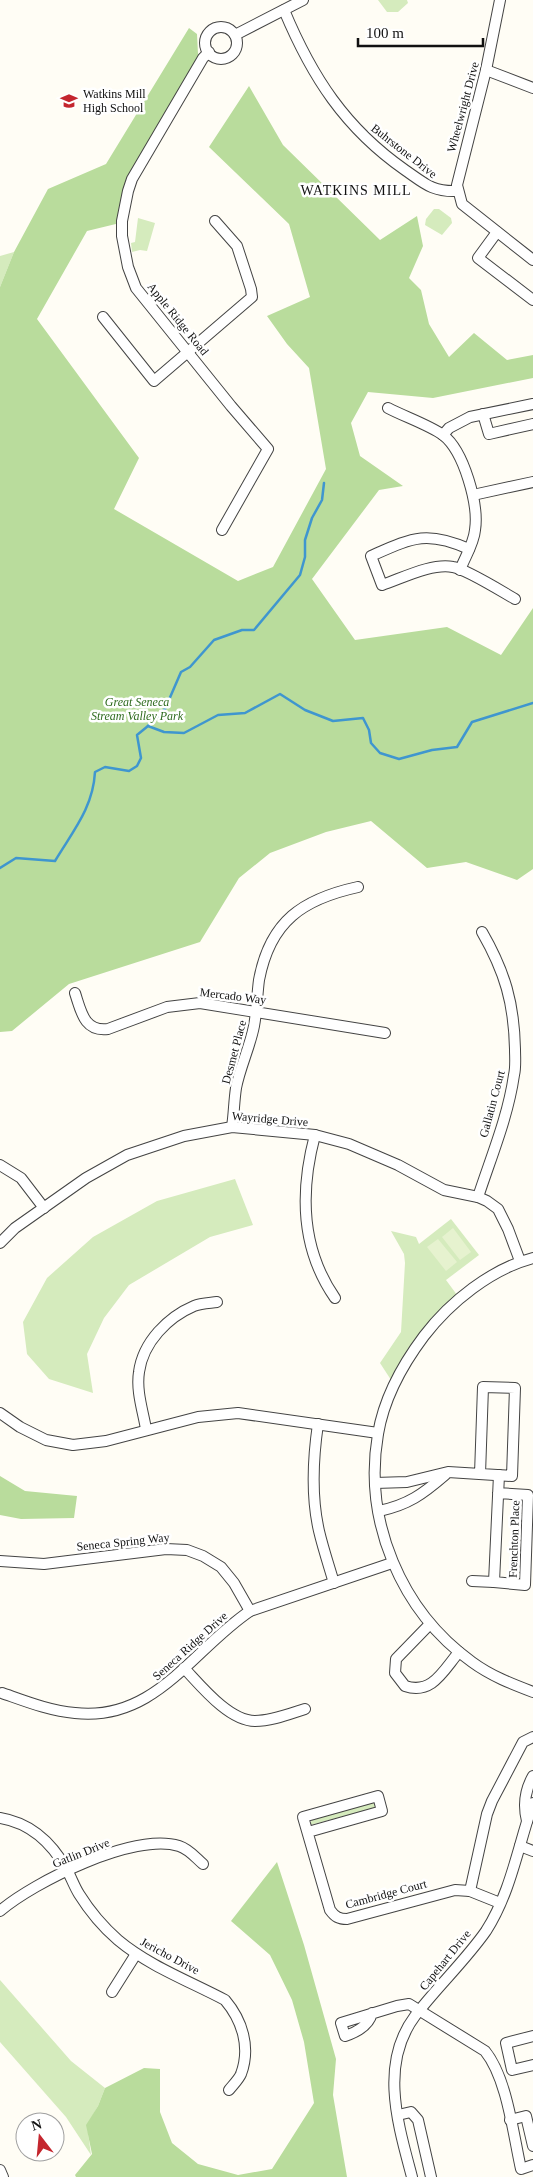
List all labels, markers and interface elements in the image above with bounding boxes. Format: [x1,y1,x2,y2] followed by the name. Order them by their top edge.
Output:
[358,15,483,47] scale bar
[366,25,404,41] text: 100 m
[444,60,482,154] street label: Wheelwright Drive
[83,87,146,115] place label: Watkins Mill High School
[59,91,79,111] school or university icon: Watkins Mill High School
[368,121,440,181] street label: Buhrstone Drive
[300,183,412,198] district label: WATKINS MILL
[144,280,212,358] street label: Apple Ridge Road
[91,695,184,723] park label: Great Seneca Stream Valley Park
[199,985,267,1007] street label: Mercado Way
[219,1018,249,1086] street label: Desmet Place
[476,1068,508,1139] street label: Gallatin Court
[231,1109,309,1129] street label: Wayridge Drive
[506,1500,522,1578] street label: Frenchton Place
[76,1530,170,1554] street label: Seneca Spring Way
[150,1609,230,1683] street label: Seneca Ridge Drive
[50,1835,112,1871] street label: Gatlin Drive
[344,1876,429,1912] street label: Cambridge Court
[416,1927,474,1993] street label: Capehart Drive
[138,1935,202,1977] street label: Jericho Drive
[15,2112,65,2162] north arrow
[30,2116,43,2134] text: N

